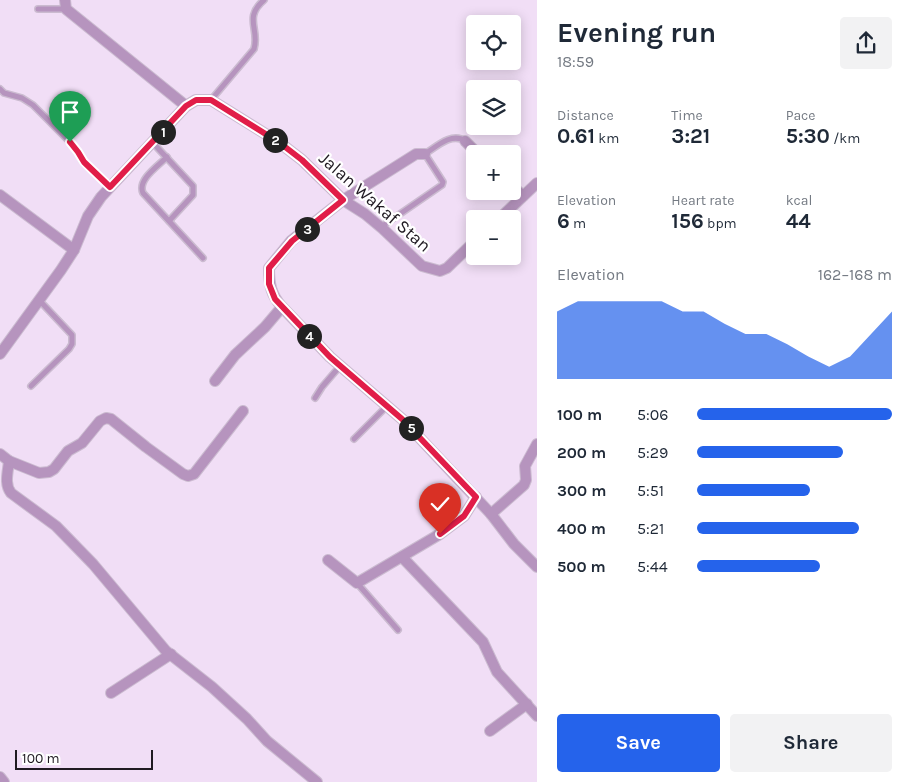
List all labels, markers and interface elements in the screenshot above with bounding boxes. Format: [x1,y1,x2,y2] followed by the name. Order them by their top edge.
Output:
[466,15,521,265] map controls
[466,15,521,70] button: locate
[557,16,716,49] text: Evening run
[840,17,892,69] button: share
[557,52,594,71] text: 18:59
[466,80,521,135] button: layers
[49,91,91,142] pin
[56,98,84,126] icon: arrive
[557,107,614,124] text: Distance
[671,107,703,124] text: Time
[786,107,816,124] text: Pace
[150,120,176,144] pin: 1
[161,124,166,141] text: 1
[557,124,595,148] text: 0.61
[671,124,710,148] text: 3:21
[786,124,830,148] text: 5:30
[262,128,288,152] pin: 2
[595,130,619,147] text: km
[830,130,860,147] text: /km
[271,132,280,149] text: 2
[466,145,521,200] button: +
[314,147,436,257] street label: Jalan Wakaf Stan
[557,192,616,209] text: Elevation
[671,192,734,209] text: Heart rate
[786,192,812,209] text: kcal
[557,209,570,233] text: 6
[671,209,704,233] text: 156
[786,209,811,233] text: 44
[466,210,521,265] button: −
[570,215,586,232] text: m
[704,215,737,232] text: bpm
[294,216,320,242] pin: 3
[303,221,312,238] text: 3
[557,265,625,284] text: Elevation
[818,265,892,284] text: 162–168 m
[296,324,322,348] pin: 4
[305,328,314,345] text: 4
[557,405,602,424] text: 100 m
[637,405,668,424] text: 5:06
[398,416,424,440] pin: 5
[407,420,416,437] text: 5
[557,443,606,462] text: 200 m
[637,443,668,462] text: 5:29
[557,481,606,500] text: 300 m
[637,481,664,500] text: 5:51
[419,483,461,534] pin
[426,490,454,518] icon: check
[557,519,606,538] text: 400 m
[637,519,664,538] text: 5:21
[557,557,606,576] text: 500 m
[637,557,668,576] text: 5:44
[557,714,720,772] button: Save
[730,714,892,772] button: Share
[15,747,152,770] scale bar
[22,750,60,767] text: 100 m

